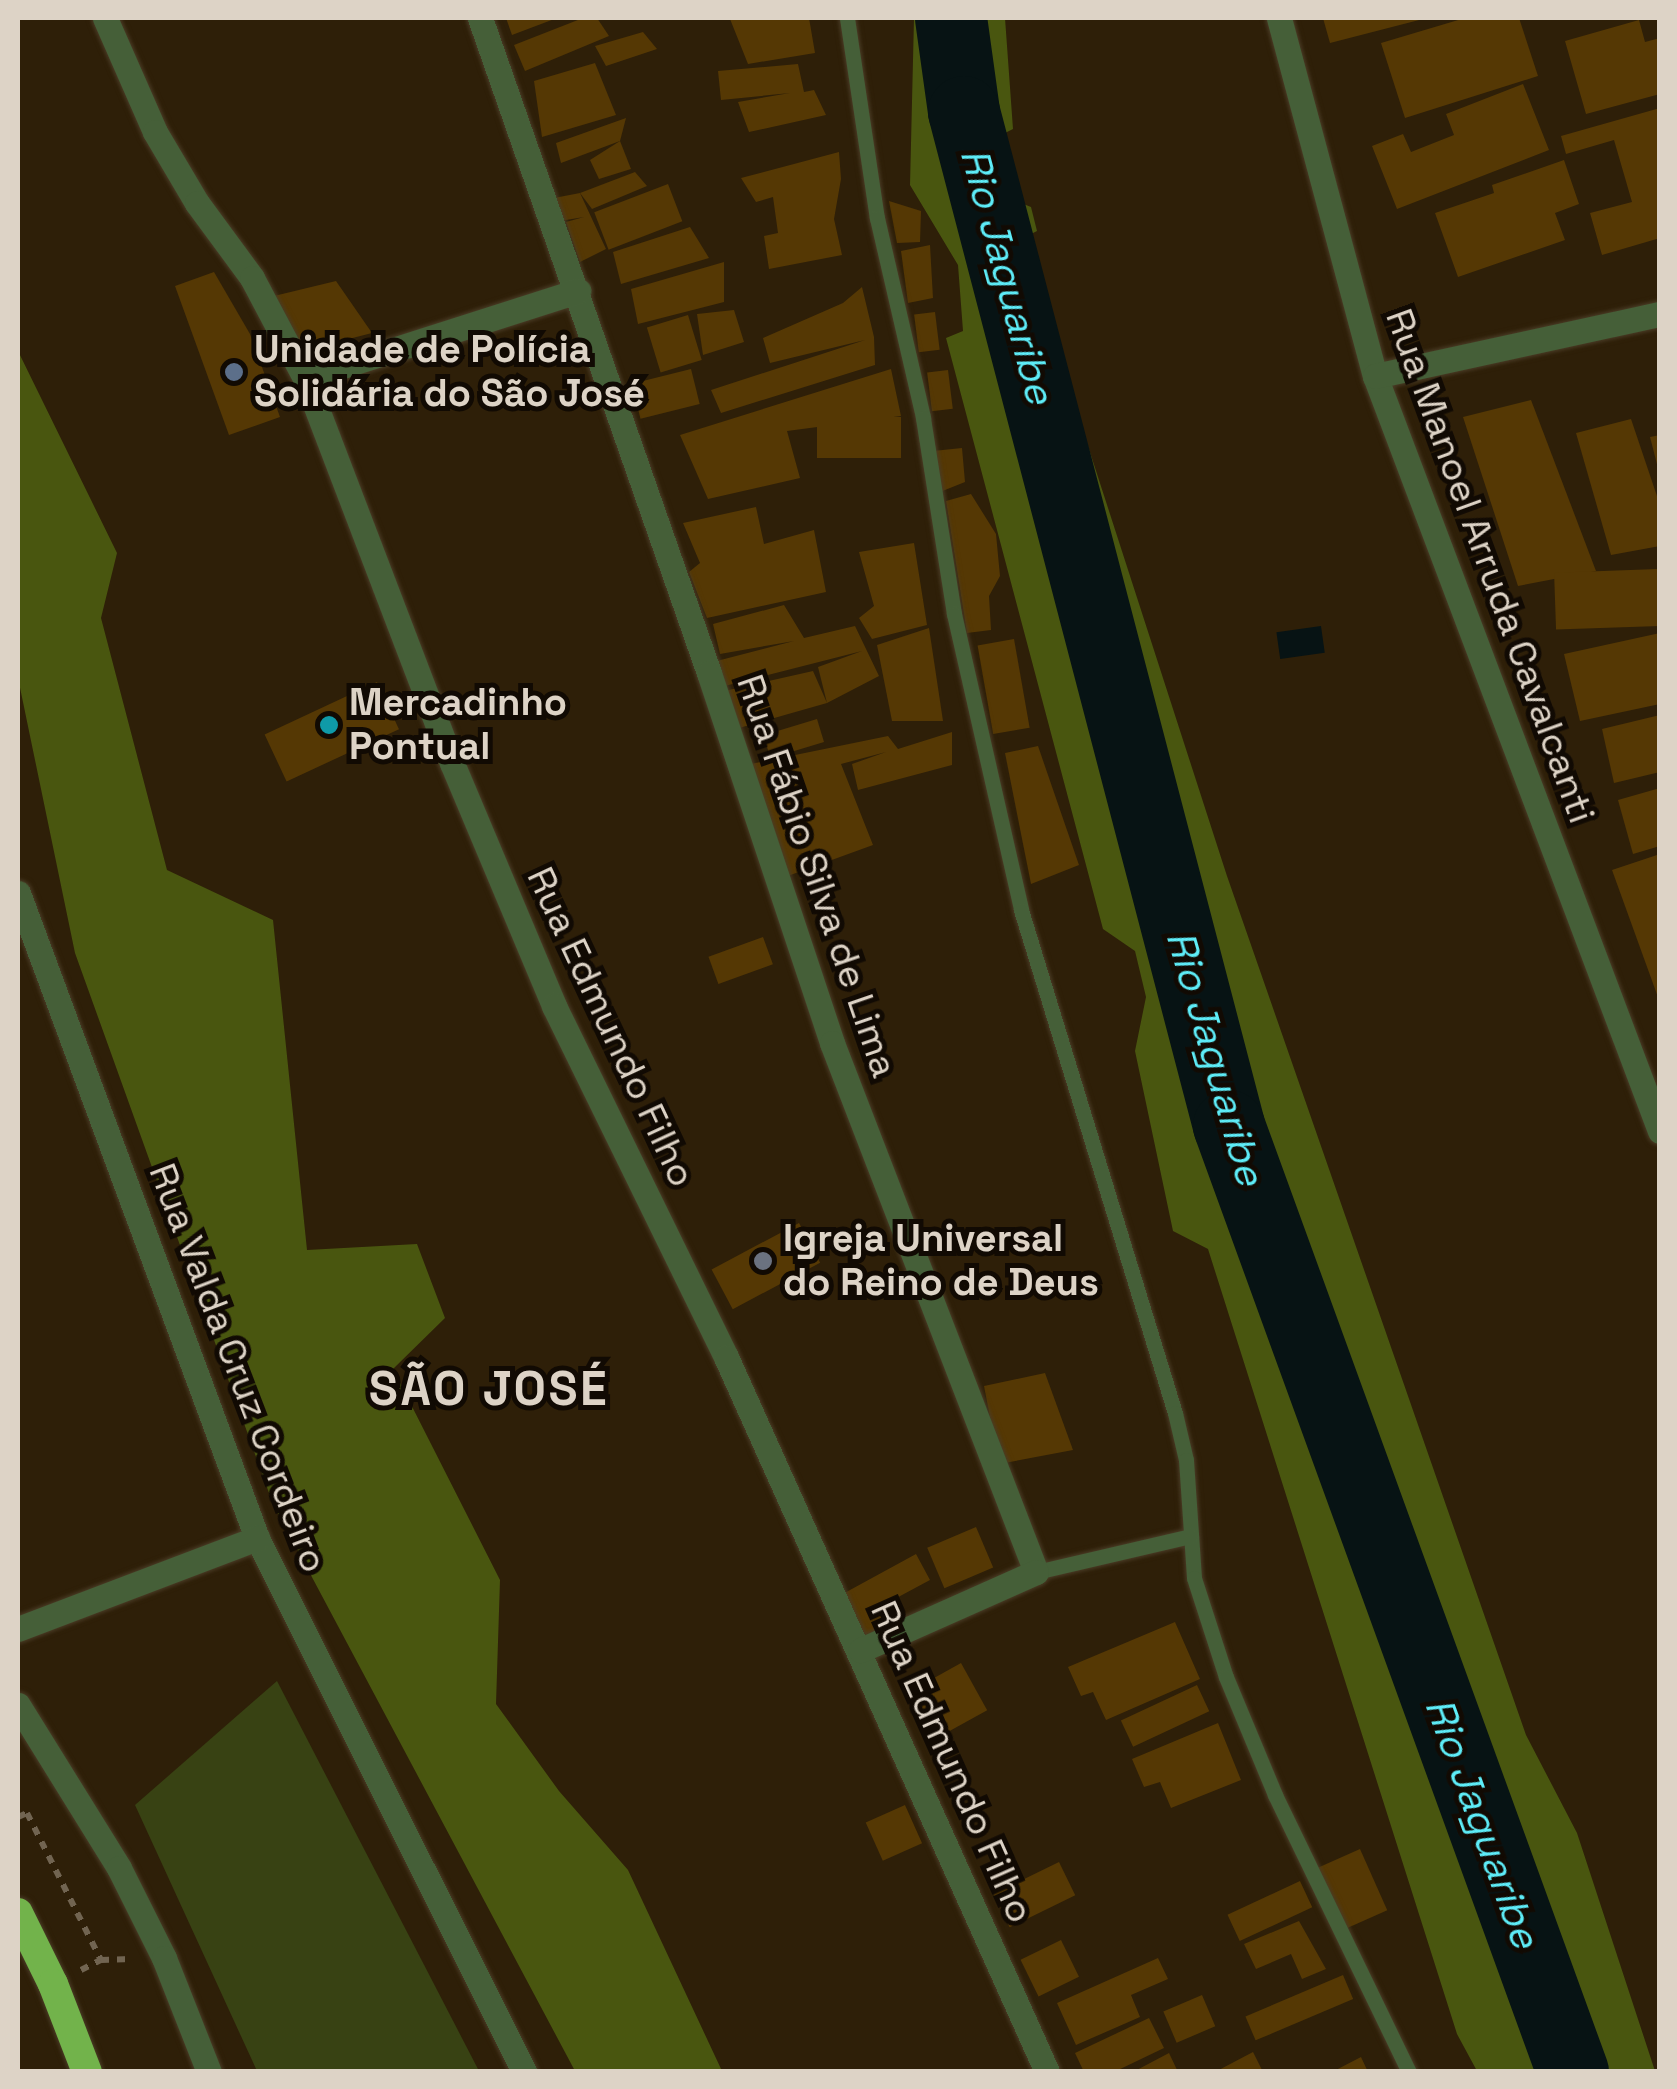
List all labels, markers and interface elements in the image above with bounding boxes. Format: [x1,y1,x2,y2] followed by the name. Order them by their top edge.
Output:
[950,143,1064,409] water label: Rio Jaguaribe
[1375,302,1605,830] street label: Rua Manoel Arruda Cavalcanti
[254,327,645,416] place label: Unidade de Polícia Solidária do São José
[223,361,245,383] marker: Unidade de Polícia Solidária do São José
[727,669,907,1083] street label: Rua Fábio Silva de Lima
[349,680,567,769] place label: Mercadinho Pontual
[318,714,340,736] marker: Mercadinho Pontual
[517,860,705,1194] street label: Rua Edmundo Filho
[1156,925,1274,1191] water label: Rio Jaguaribe
[139,1157,337,1579] street label: Rua Valda Cruz Cordeiro
[783,1216,1099,1306] place label: Igreja Universal do Reino de Deus
[752,1250,774,1272] marker: Igreja Universal do Reino de Deus
[369,1360,609,1418] district label: SÃO JOSÉ
[861,1594,1043,1930] street label: Rua Edmundo Filho
[1415,1691,1549,1955] water label: Rio Jaguaribe

